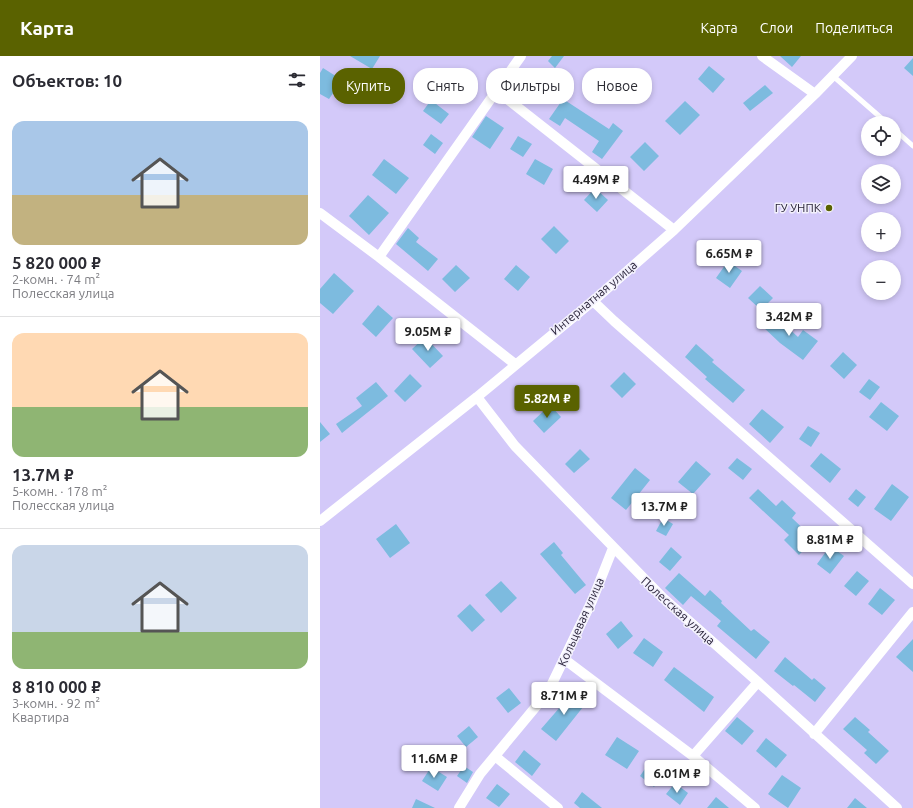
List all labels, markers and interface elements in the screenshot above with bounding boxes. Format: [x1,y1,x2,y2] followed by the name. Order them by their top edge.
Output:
[20,17,74,39] text: Карта
[700,20,738,36] text: Карта
[760,20,793,36] text: Слои
[815,20,893,36] text: Поделиться
[332,68,405,104] chip: Купить
[413,68,478,104] chip: Снять
[486,68,574,104] chip: Фильтры
[582,68,652,104] chip: Новое
[286,69,308,91] icon: filters
[12,71,122,90] text: Объектов: 10
[861,116,901,300] map controls
[861,116,901,156] button: locate
[124,147,196,219] icon: home
[861,164,901,204] button: layers
[559,166,633,200] pin: 4.49M ₽
[572,172,620,186] text: 4.49M ₽
[775,201,822,214] place label: ГУ УНПК
[824,203,834,213] marker: ГУ УНПК
[861,212,901,252] button: +
[692,240,766,274] pin: 6.65M ₽
[705,246,753,260] text: 6.65M ₽
[12,253,101,272] text: 5 820 000 ₽
[548,258,639,337] street label: Интернатная улица
[861,260,901,300] button: −
[12,272,100,286] text: 2-комн. · 74 m²
[12,286,114,300] text: Полесская улица
[752,303,826,337] pin: 3.42M ₽
[765,309,813,323] text: 3.42M ₽
[391,318,465,352] pin: 9.05M ₽
[404,324,452,338] text: 9.05M ₽
[124,359,196,431] icon: home
[510,385,584,419] pin: 5.82M ₽
[523,391,571,405] text: 5.82M ₽
[12,465,74,484] text: 13.7M ₽
[12,484,107,498] text: 5-комн. · 178 m²
[627,493,701,527] pin: 13.7M ₽
[12,498,114,512] text: Полесская улица
[640,499,688,513] text: 13.7M ₽
[793,526,867,560] pin: 8.81M ₽
[806,532,854,546] text: 8.81M ₽
[124,571,196,643] icon: home
[639,574,718,647] street label: Полесская улица
[555,575,606,668] street label: Кольцевая улица
[12,677,101,696] text: 8 810 000 ₽
[527,682,601,716] pin: 8.71M ₽
[540,688,588,702] text: 8.71M ₽
[12,696,100,710] text: 3-комн. · 92 m²
[12,710,69,724] text: Квартира
[397,745,471,779] pin: 11.6M ₽
[410,751,458,765] text: 11.6M ₽
[640,760,714,794] pin: 6.01M ₽
[653,766,701,780] text: 6.01M ₽

